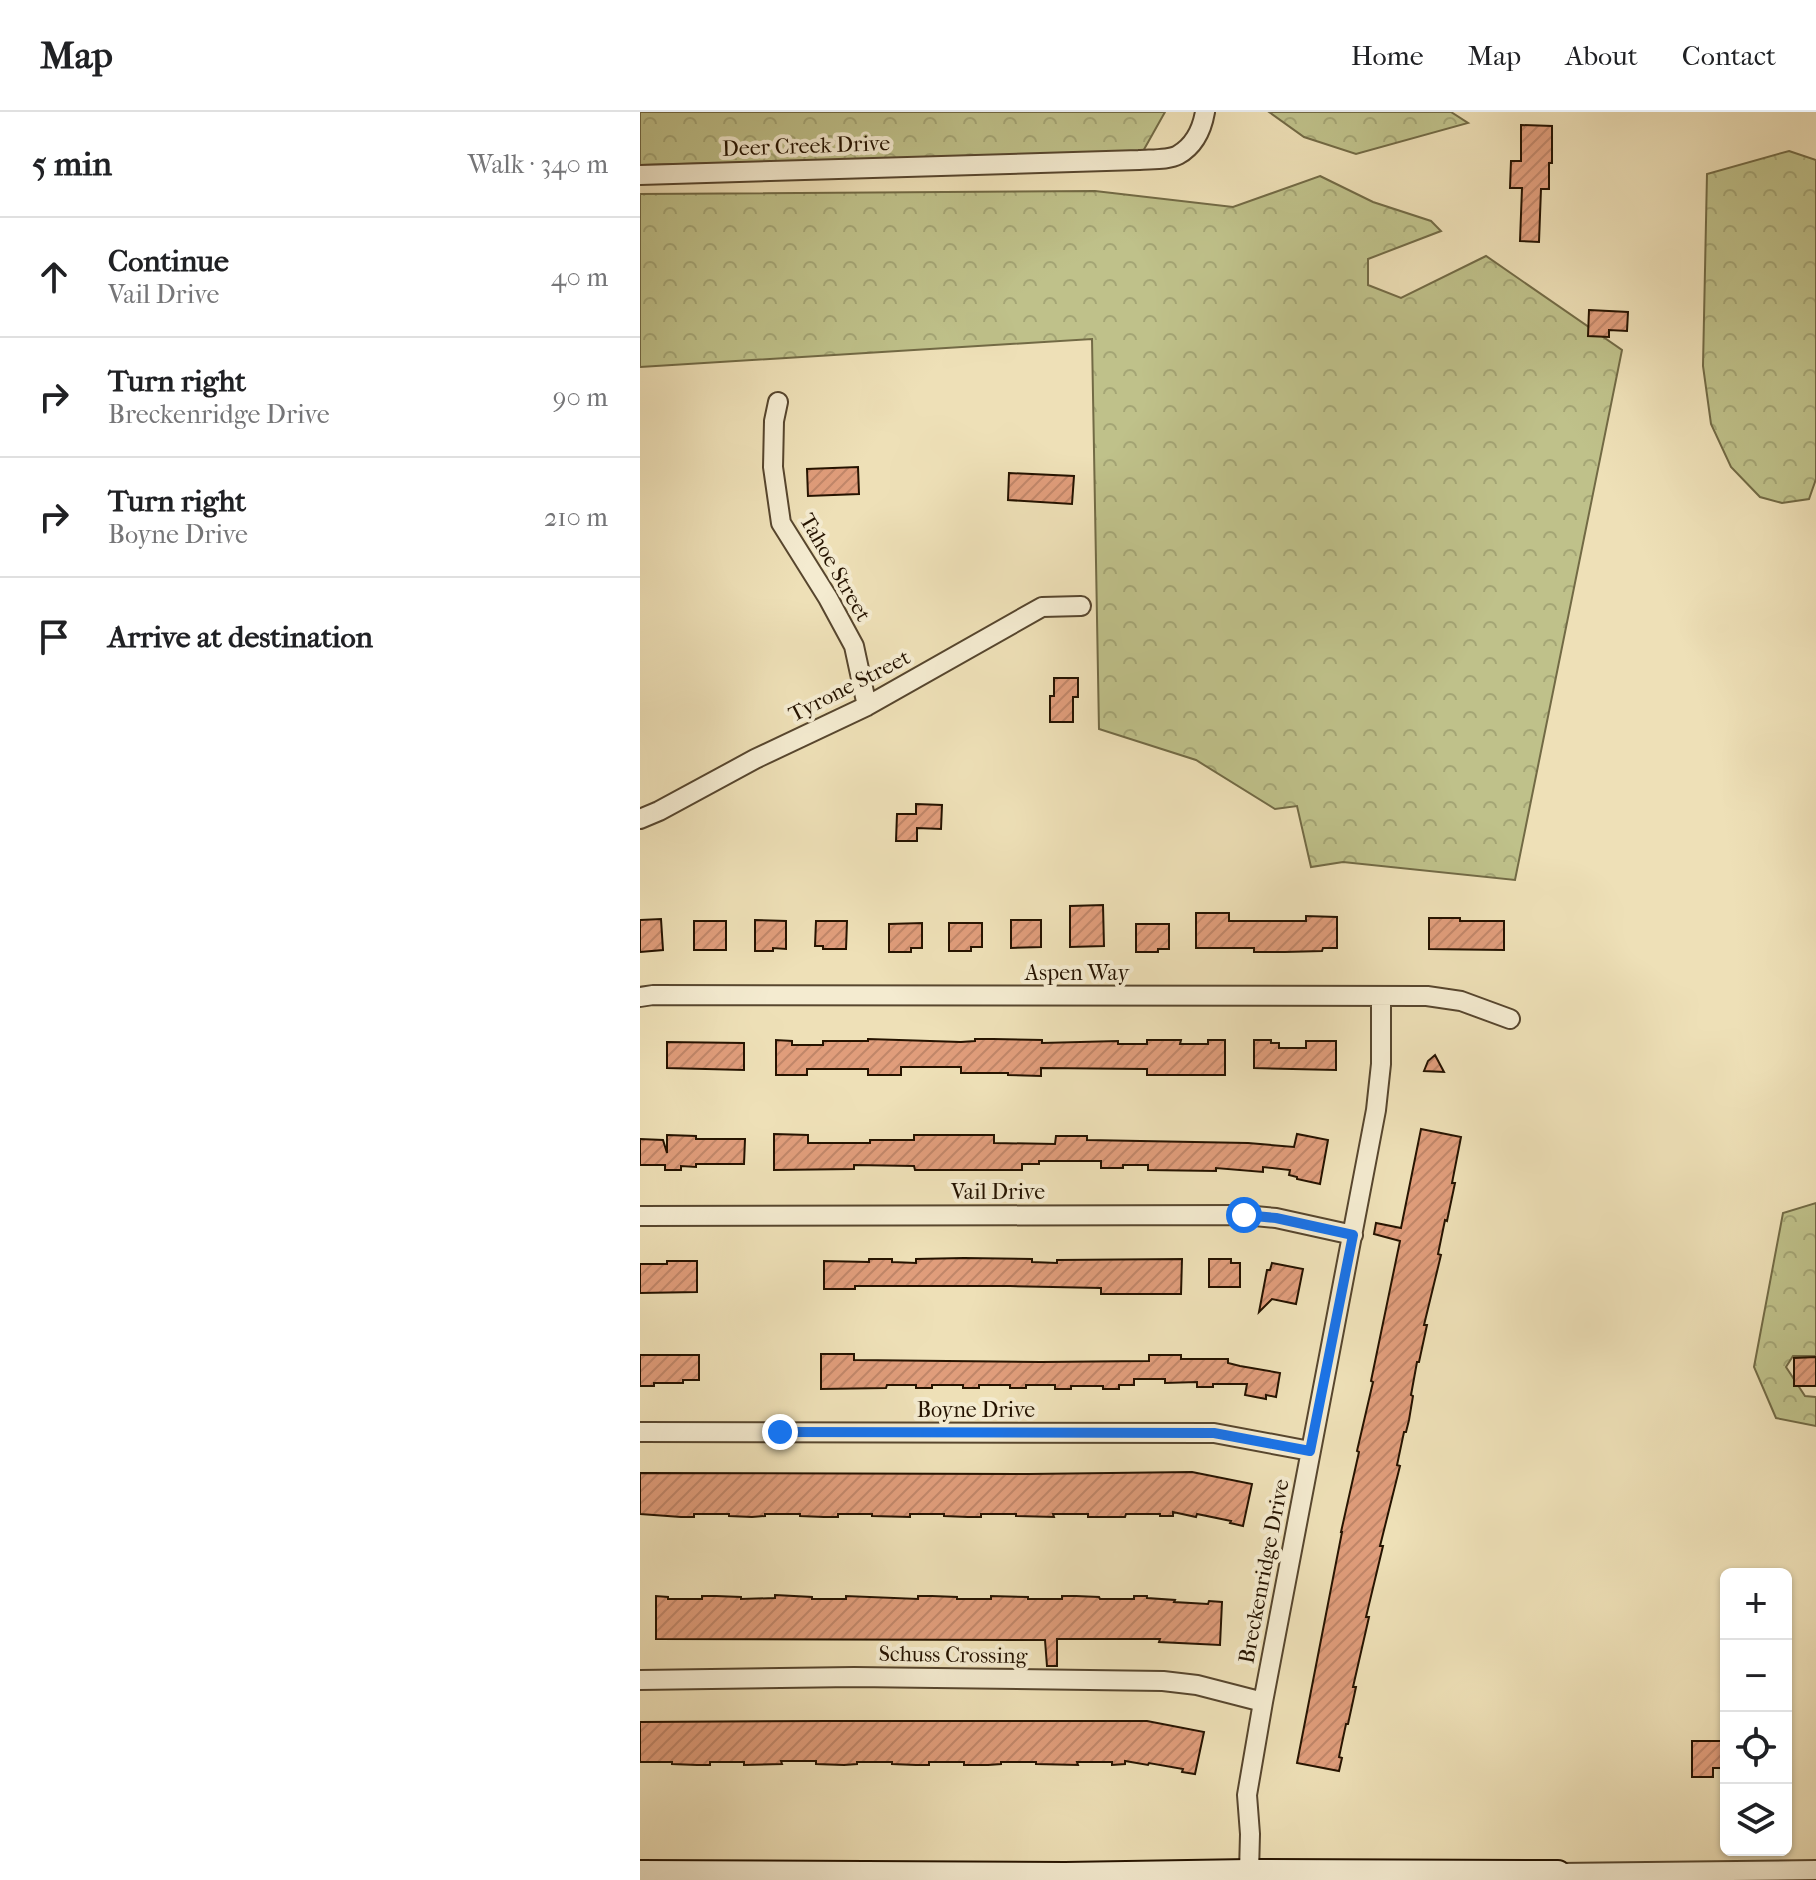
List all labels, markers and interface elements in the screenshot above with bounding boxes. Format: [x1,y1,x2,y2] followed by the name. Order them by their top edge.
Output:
[40,33,113,78] text: Map
[1351,39,1424,72] text: Home
[1468,39,1521,72] text: Map
[1565,39,1638,72] text: About
[1682,39,1776,72] text: Contact
[722,130,891,162] street label: Deer Creek Drive
[32,144,112,184] text: 5 min
[468,149,608,180] text: Walk · 340 m
[108,244,229,279] text: Continue
[32,255,76,299] icon: ahead
[551,262,608,293] text: 40 m
[108,279,219,310] text: Vail Drive
[108,364,246,399] text: Turn right
[32,375,76,419] icon: right
[553,382,608,413] text: 90 m
[108,399,330,430] text: Breckenridge Drive
[108,484,246,519] text: Turn right
[32,495,76,539] icon: right
[544,502,608,533] text: 210 m
[794,509,877,626] street label: Tahoe Street
[108,519,248,550] text: Boyne Drive
[32,615,76,659] icon: arrive
[108,620,373,655] text: Arrive at destination
[784,644,915,728] street label: Tyrone Street
[1024,960,1130,986] street label: Aspen Way
[950,1179,1045,1205] street label: Vail Drive
[1226,1197,1262,1233] route start
[917,1397,1035,1423] street label: Boyne Drive
[762,1414,798,1450] route end
[1233,1477,1295,1666] street label: Breckenridge Drive
[1720,1568,1792,1856] map controls
[1720,1568,1792,1640] button: +
[1720,1640,1792,1712] button: −
[878,1641,1028,1669] street label: Schuss Crossing
[1720,1712,1792,1784] button: locate
[1720,1784,1792,1856] button: layers

